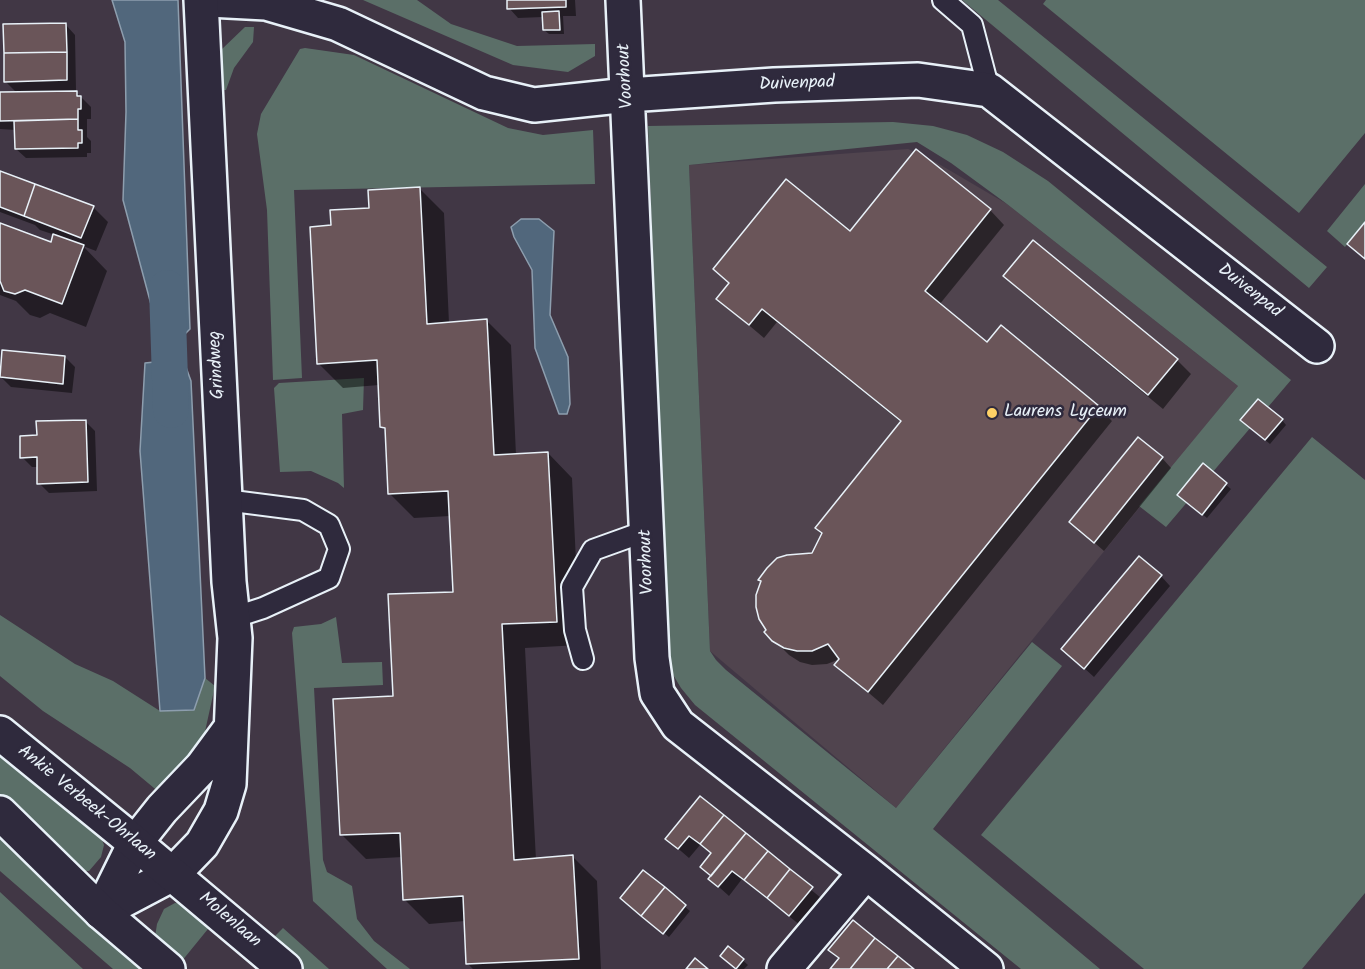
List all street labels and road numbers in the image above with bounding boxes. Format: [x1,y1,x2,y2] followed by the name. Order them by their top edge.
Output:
[615,43,639,109] street label: Voorhout
[759,73,835,97] street label: Duivenpad
[1212,260,1286,324] street label: Duivenpad
[205,330,231,400] street label: Grindweg
[636,529,660,595] street label: Voorhout
[12,741,160,867] street label: Ankie Verbeek-Ohrlaan
[193,889,265,953] street label: Molenlaan

